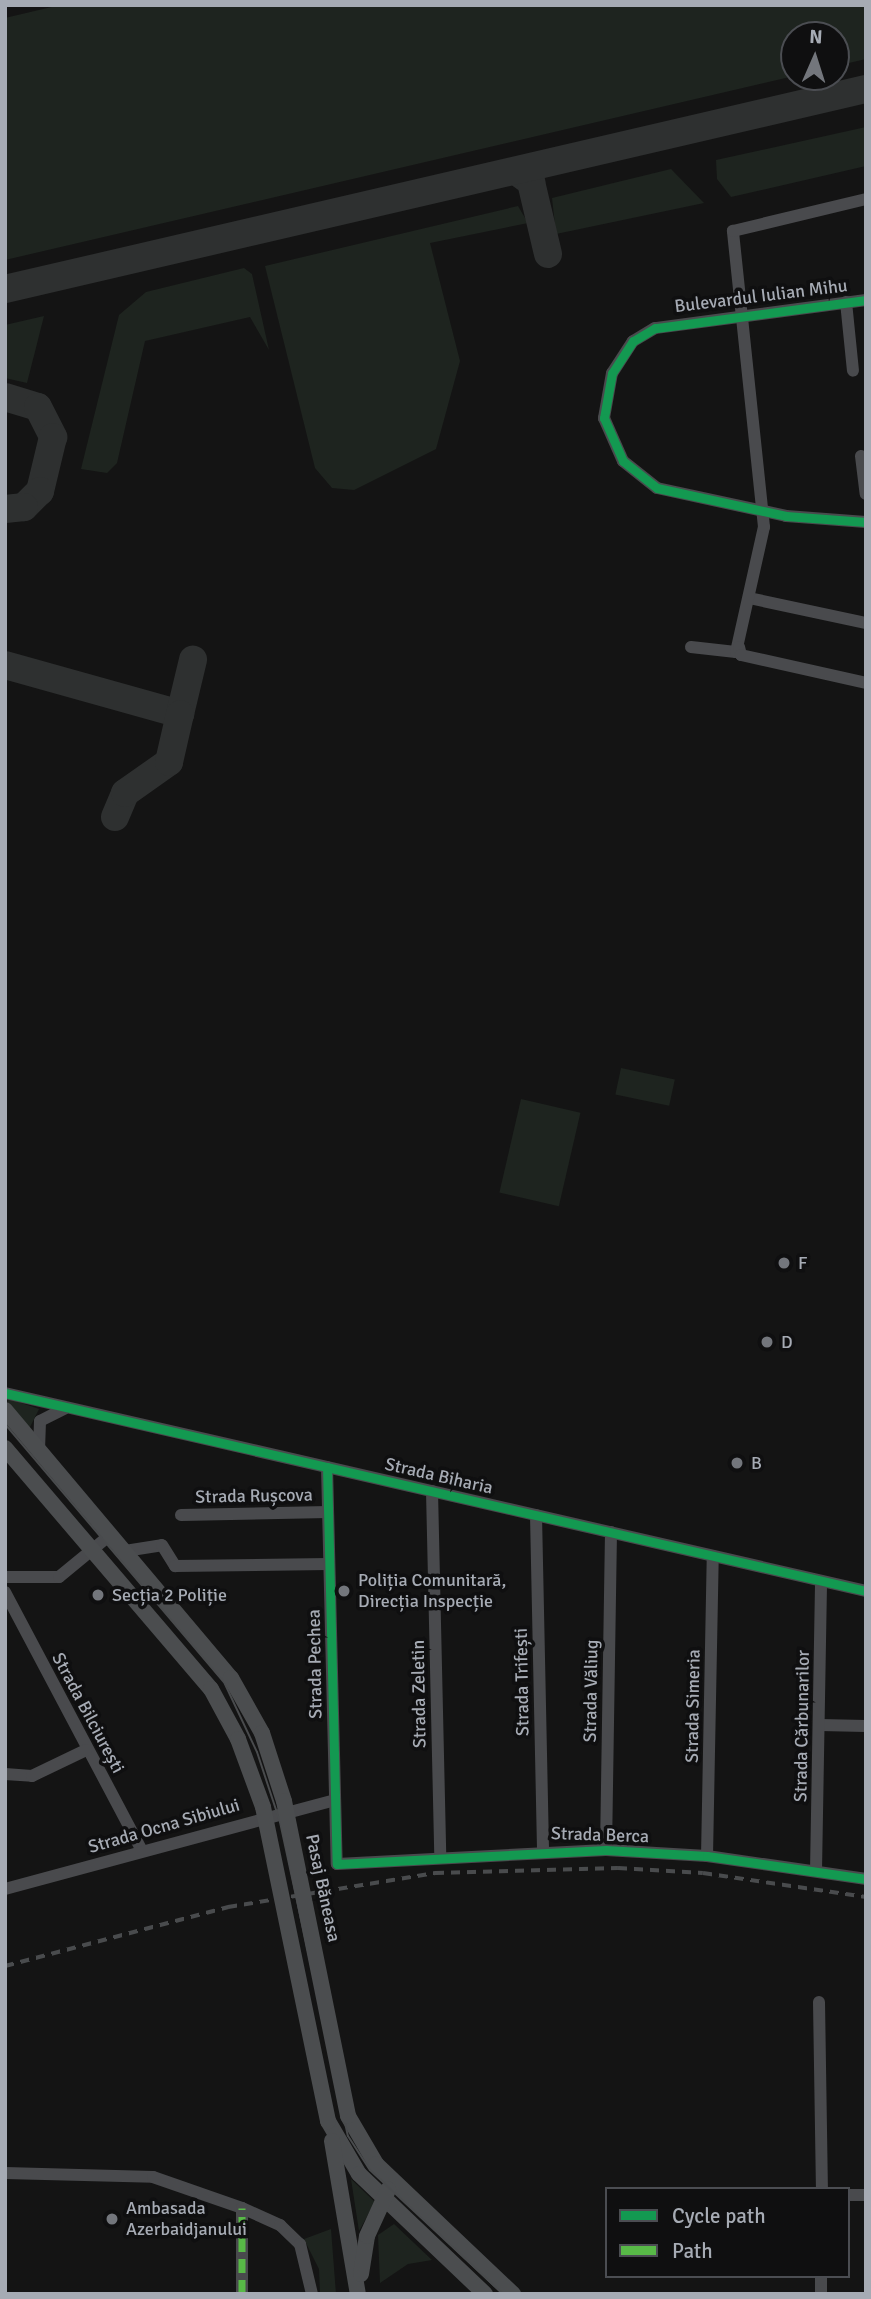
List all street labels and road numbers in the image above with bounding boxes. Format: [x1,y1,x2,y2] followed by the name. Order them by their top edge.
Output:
[673,275,849,317] street label: Bulevardul Iulian Mihu
[383,1453,495,1499] street label: Strada Biharia
[195,1484,313,1508] street label: Strada Rușcova
[303,1609,327,1719] street label: Strada Pechea
[510,1628,534,1736] street label: Strada Trifești
[579,1639,603,1743] street label: Strada Văliug
[407,1640,431,1748] street label: Strada Zeletin
[47,1649,129,1777] street label: Strada Bilciurești
[681,1649,705,1763] street label: Strada Simeria
[790,1650,814,1802] street label: Strada Cărbunarilor
[86,1794,242,1858] street label: Strada Ocna Sibiului
[551,1822,649,1848] street label: Strada Berca
[301,1832,345,1944] street label: Pasaj Băneasa

